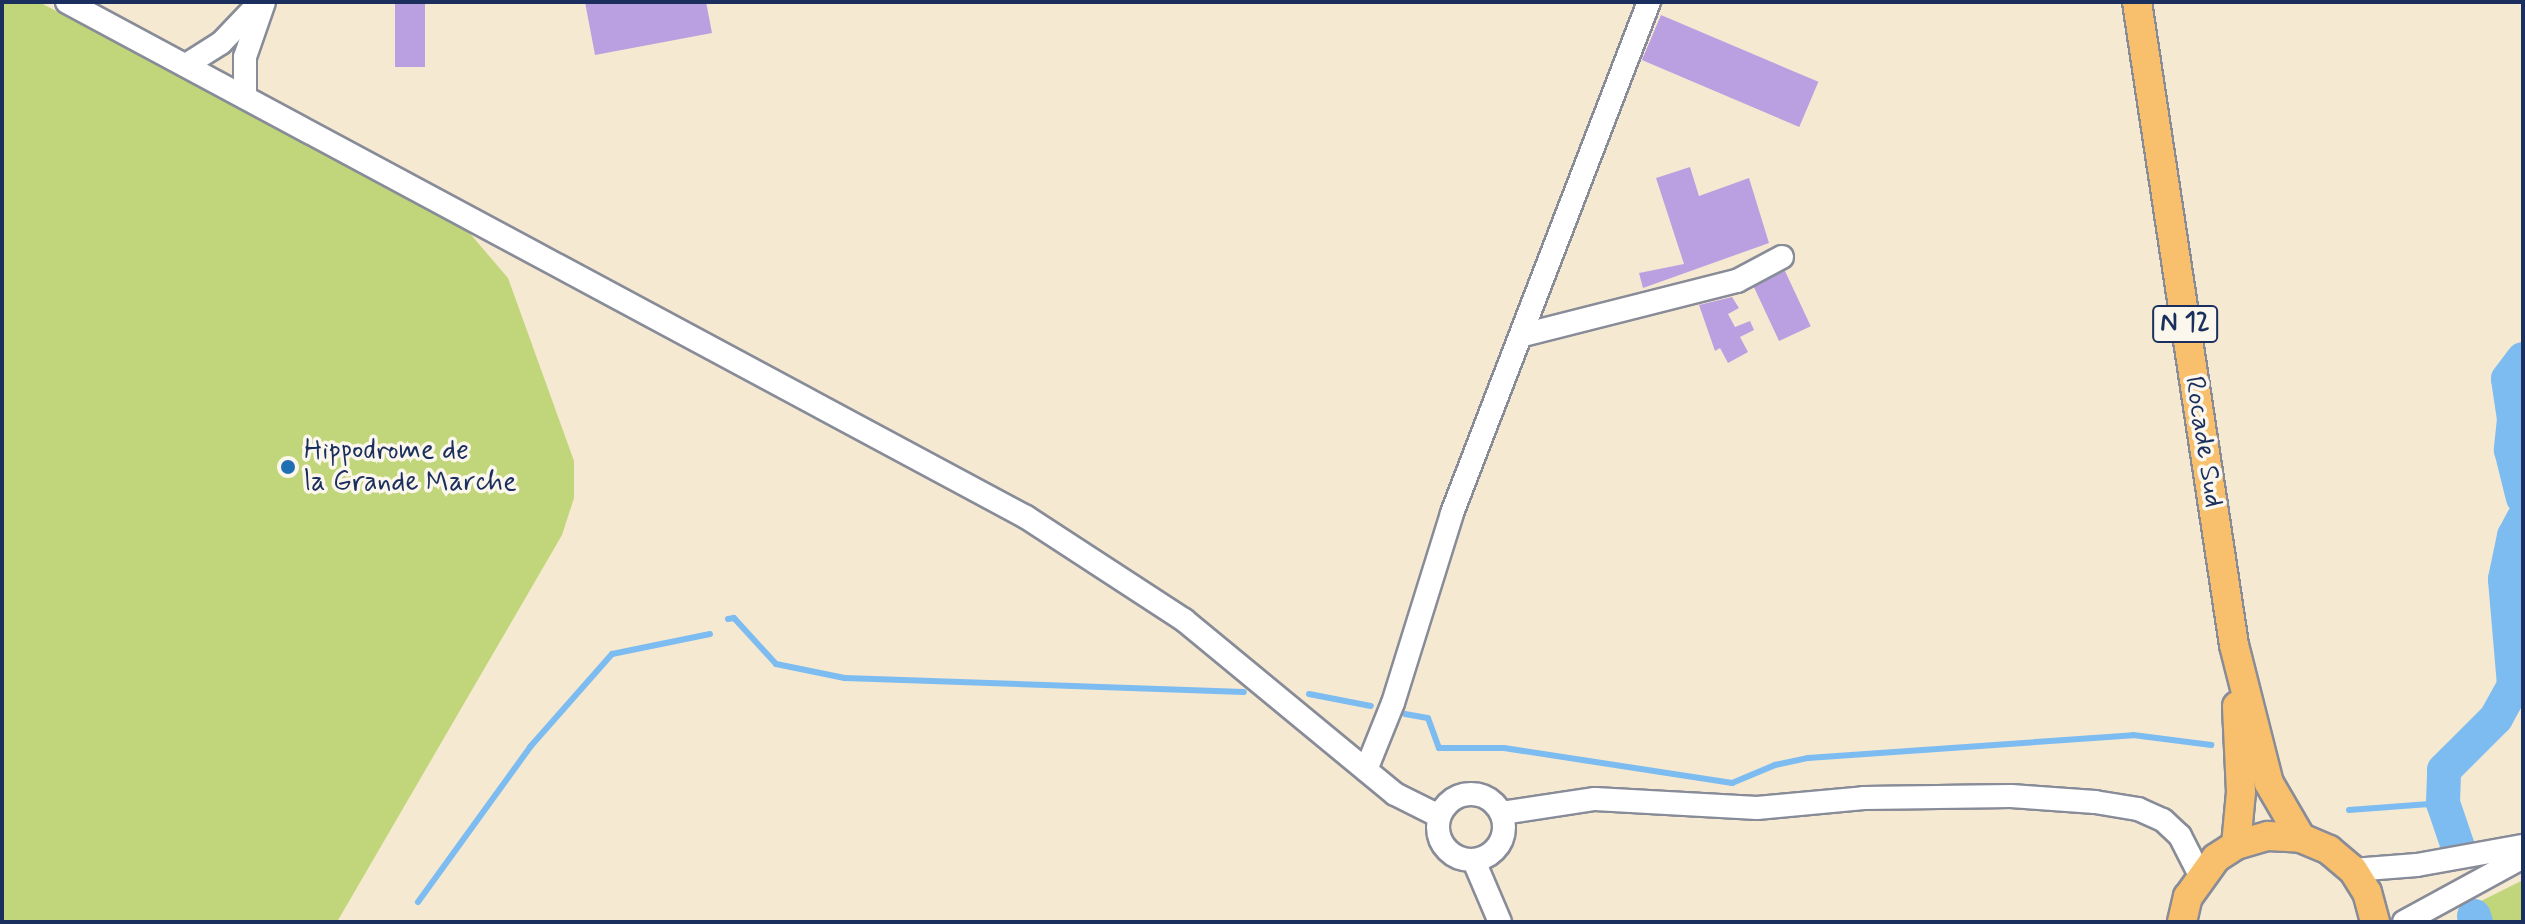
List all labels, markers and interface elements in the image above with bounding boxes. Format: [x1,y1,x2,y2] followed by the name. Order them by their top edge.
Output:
[2151,302,2219,346] road number: N 12
[2176,374,2230,510] street label: Rocade Sud
[304,434,524,500] place label: Hippodrome de la Grande Marche
[279,458,297,476] marker: Hippodrome de la Grande Marche

